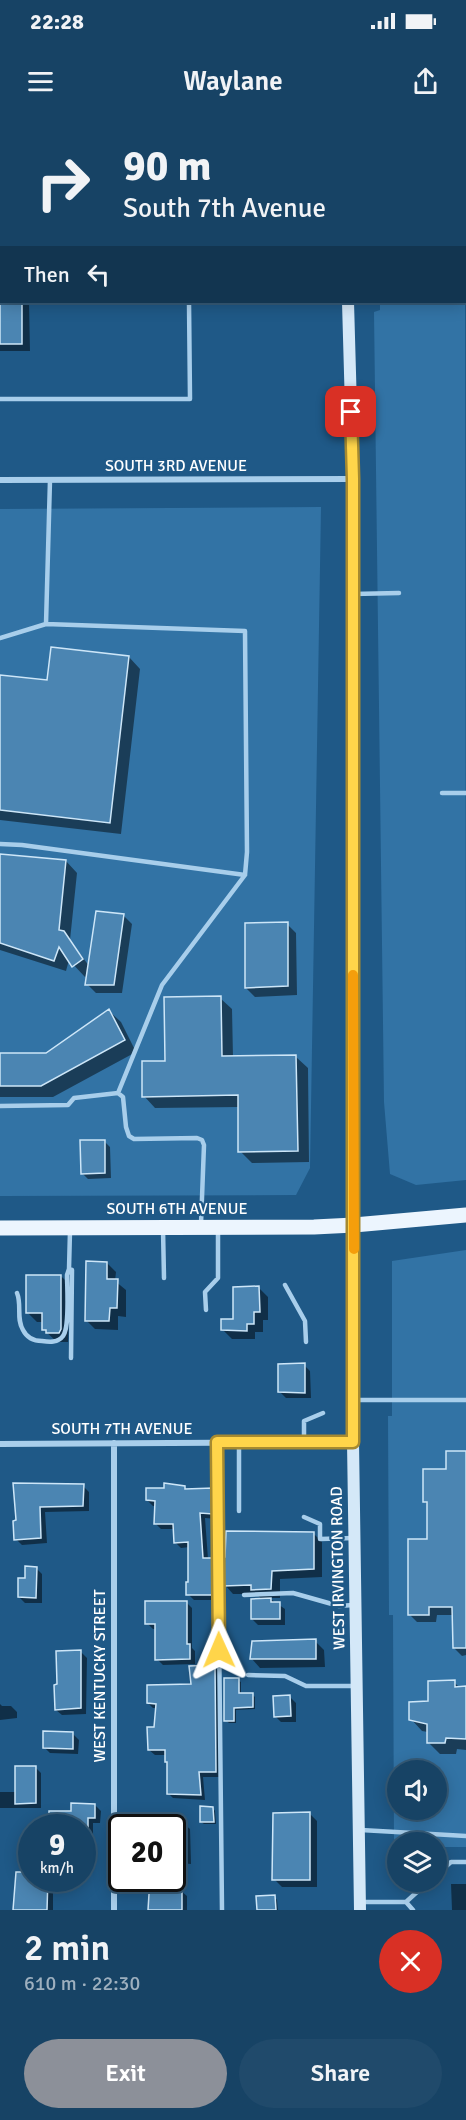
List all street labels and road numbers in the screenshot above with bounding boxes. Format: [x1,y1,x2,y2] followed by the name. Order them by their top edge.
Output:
[105,456,247,476] street label: SOUTH 3RD AVENUE
[107,1199,247,1219] street label: SOUTH 6TH AVENUE
[52,1419,192,1439] street label: SOUTH 7TH AVENUE
[327,1486,349,1650] street label: WEST IRVINGTON ROAD
[90,1589,110,1763] street label: WEST KENTUCKY STREET

